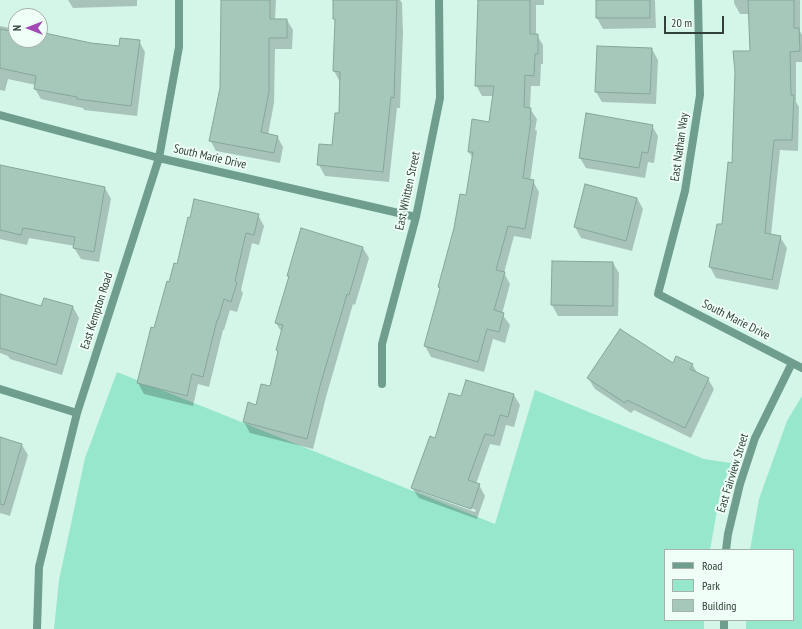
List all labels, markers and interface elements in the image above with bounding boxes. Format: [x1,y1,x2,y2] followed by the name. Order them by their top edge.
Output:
[8,8,48,48] north arrow
[666,8,726,34] scale bar
[671,15,692,30] text: 20 m
[10,25,24,31] text: N
[668,112,692,182] street label: East Nathan Way
[172,142,248,172] street label: South Marie Drive
[393,150,423,232] street label: East Whitten Street
[78,271,116,351] street label: East Kempton Road
[700,297,772,343] street label: South Marie Drive
[714,432,752,514] street label: East Fairview Street
[664,549,794,621] legend
[702,558,722,573] text: Road
[702,578,720,593] text: Park
[702,598,737,613] text: Building

